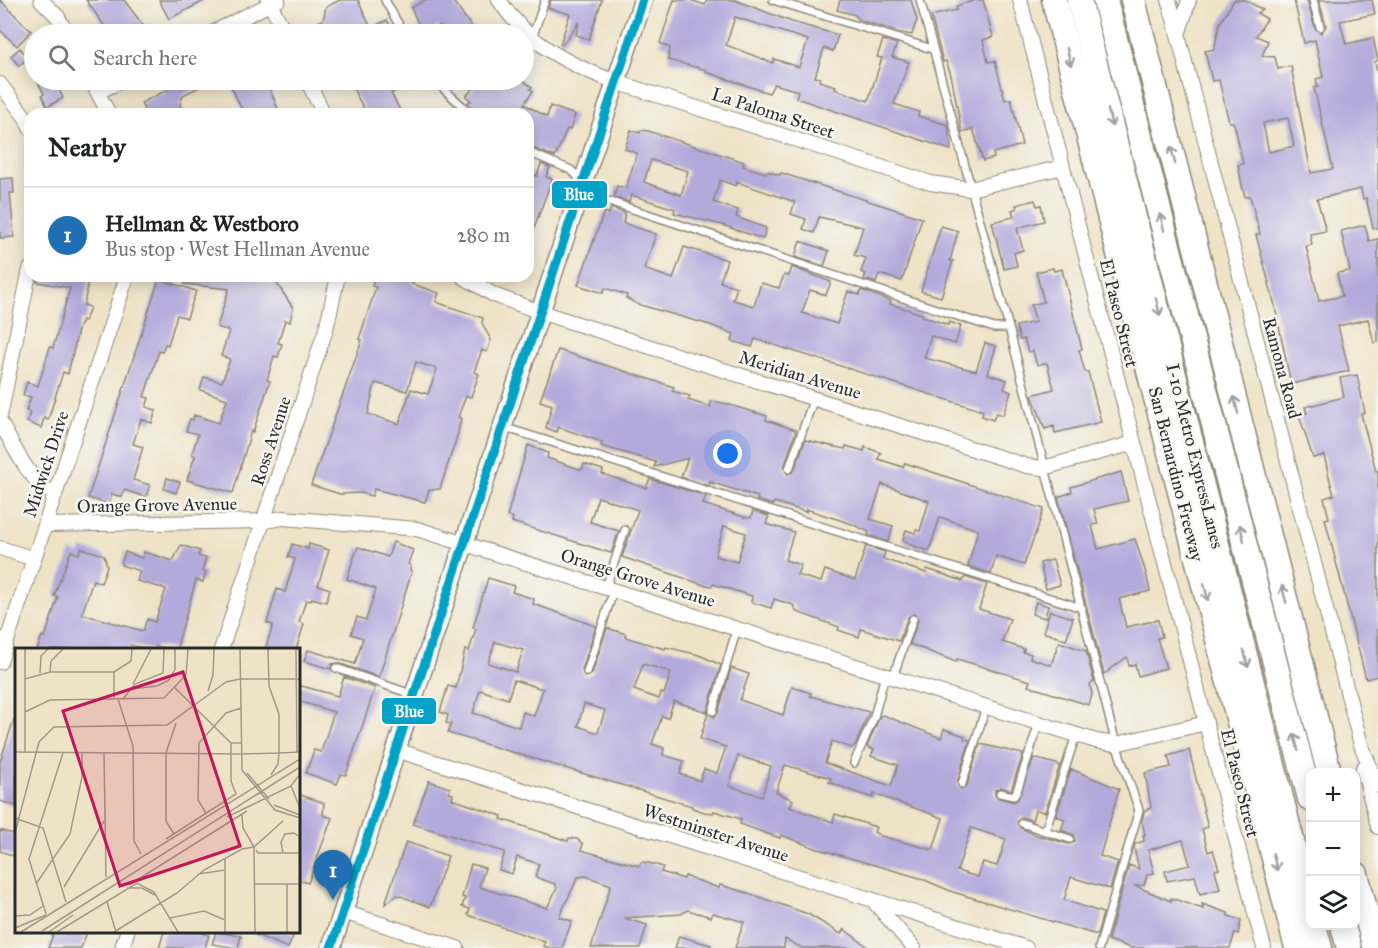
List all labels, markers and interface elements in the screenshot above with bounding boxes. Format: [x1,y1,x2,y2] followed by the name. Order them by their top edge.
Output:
[24,24,534,90] search box
[45,41,78,74] icon: search
[93,44,197,71] text: Search here
[1064,47,1075,66] one-way arrow
[709,83,838,143] street label: La Paloma Street
[1105,108,1116,127] one-way arrow
[48,131,126,163] text: Nearby
[1166,145,1178,164] one-way arrow
[551,180,608,209] line badge: Blue
[564,185,594,204] text: Blue
[105,210,299,237] text: Hellman & Westboro
[1156,213,1167,232] one-way arrow
[64,223,71,247] text: 1
[457,223,510,247] text: 280 m
[105,237,370,261] text: Bus stop · West Hellman Avenue
[1095,256,1143,370] street label: El Paseo Street
[1152,297,1164,316] one-way arrow
[1258,315,1306,421] street label: Ramona Road
[736,346,864,404] street label: Meridian Avenue
[1161,361,1229,551] street label: I-10 Metro ExpressLanes
[1144,384,1208,564] street label: San Bernardino Freeway
[246,393,296,489] street label: Ross Avenue
[1229,395,1241,414] one-way arrow
[18,408,74,520] street label: Midwick Drive
[713,439,742,468] your location
[77,493,237,518] street label: Orange Grove Avenue
[1236,524,1247,543] one-way arrow
[558,544,718,613] street label: Orange Grove Avenue
[1200,582,1212,601] one-way arrow
[1277,585,1289,604] one-way arrow
[15,648,300,933] inset map
[1241,649,1253,668] one-way arrow
[381,697,437,725] line badge: Blue
[394,702,424,721] text: Blue
[1216,726,1264,840] street label: El Paseo Street
[1290,733,1301,752] one-way arrow
[1306,768,1360,930] map controls
[1306,768,1360,822] button: +
[640,799,792,867] street label: Westminster Avenue
[1306,822,1360,876] button: −
[314,850,352,900] pin: 1
[1269,852,1281,871] one-way arrow
[1306,876,1360,930] button: layers

